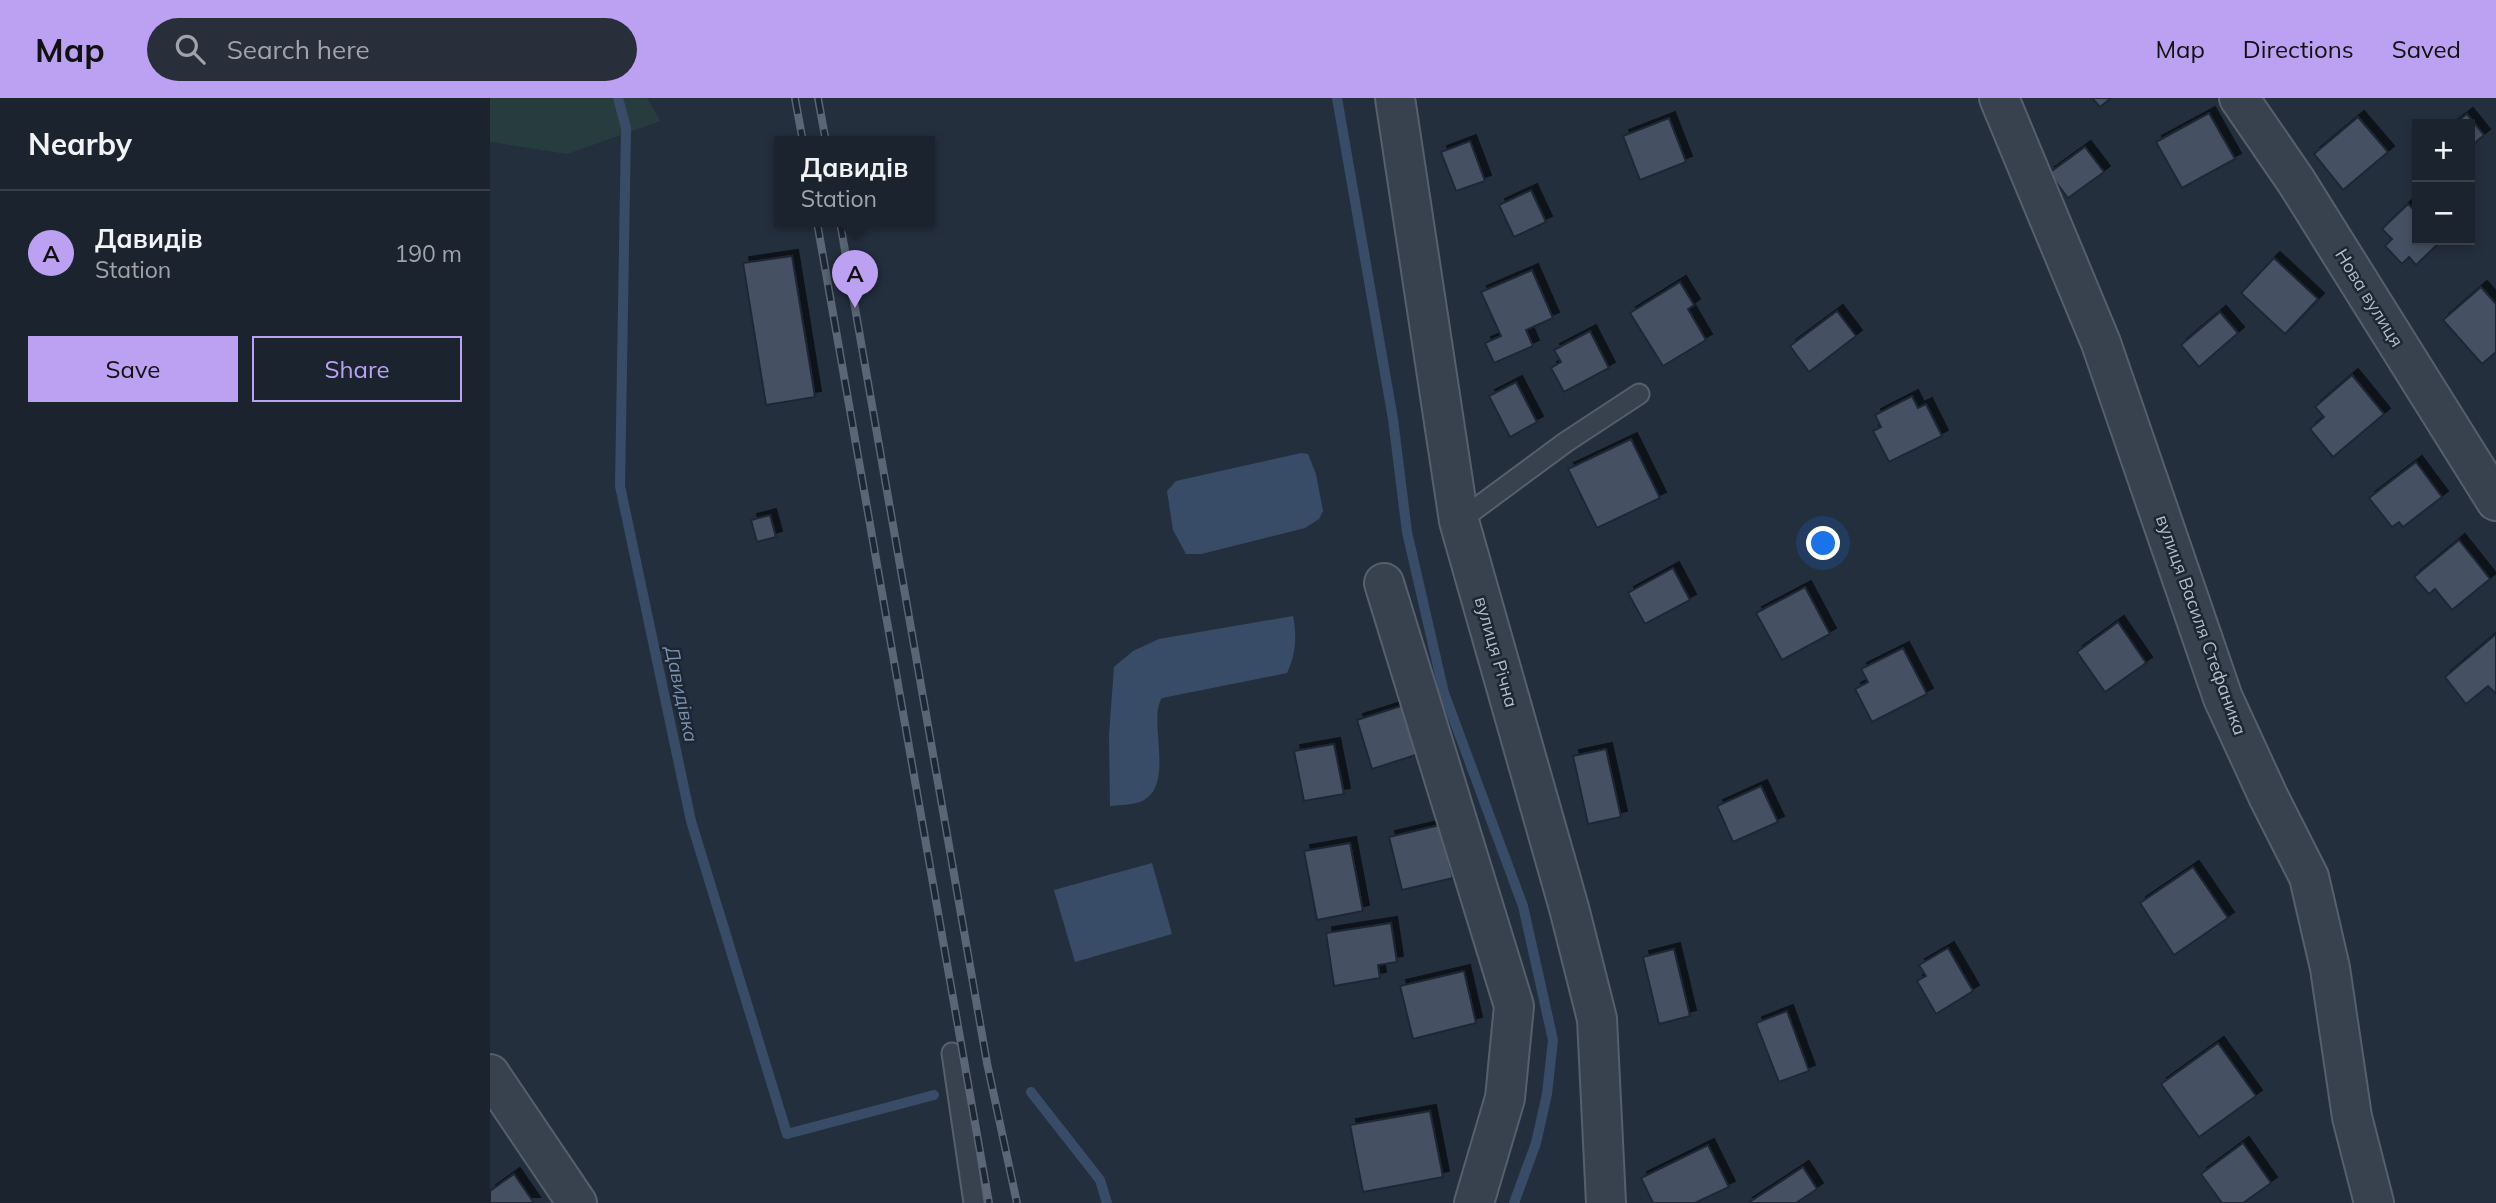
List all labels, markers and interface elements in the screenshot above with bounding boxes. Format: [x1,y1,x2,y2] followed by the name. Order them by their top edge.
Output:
[147,18,637,81] search box
[35,29,105,70] text: Map
[171,30,209,68] icon: search
[227,33,370,66] text: Search here
[2155,34,2205,64] text: Map
[2243,34,2354,64] text: Directions
[2392,34,2461,64] text: Saved
[2412,119,2475,245] map controls
[2412,119,2475,182] button: +
[28,125,132,163] text: Nearby
[774,136,935,227] popup
[801,151,908,184] text: Давидів
[2412,182,2475,245] button: −
[801,184,877,213] text: Station
[95,222,203,255] text: Давидів
[42,239,60,268] text: A
[394,239,462,268] text: 190 m
[2330,244,2409,351] street label: Нова вулиця
[832,250,878,308] pin: A
[95,255,171,284] text: Station
[28,336,238,402] button: Save
[252,336,462,402] button: Share
[2151,512,2252,738] street label: вулиця Василя Стефаника
[1806,526,1840,560] your location
[1470,594,1523,710] street label: вулиця Річна
[660,643,704,744] water label: Давидівка

